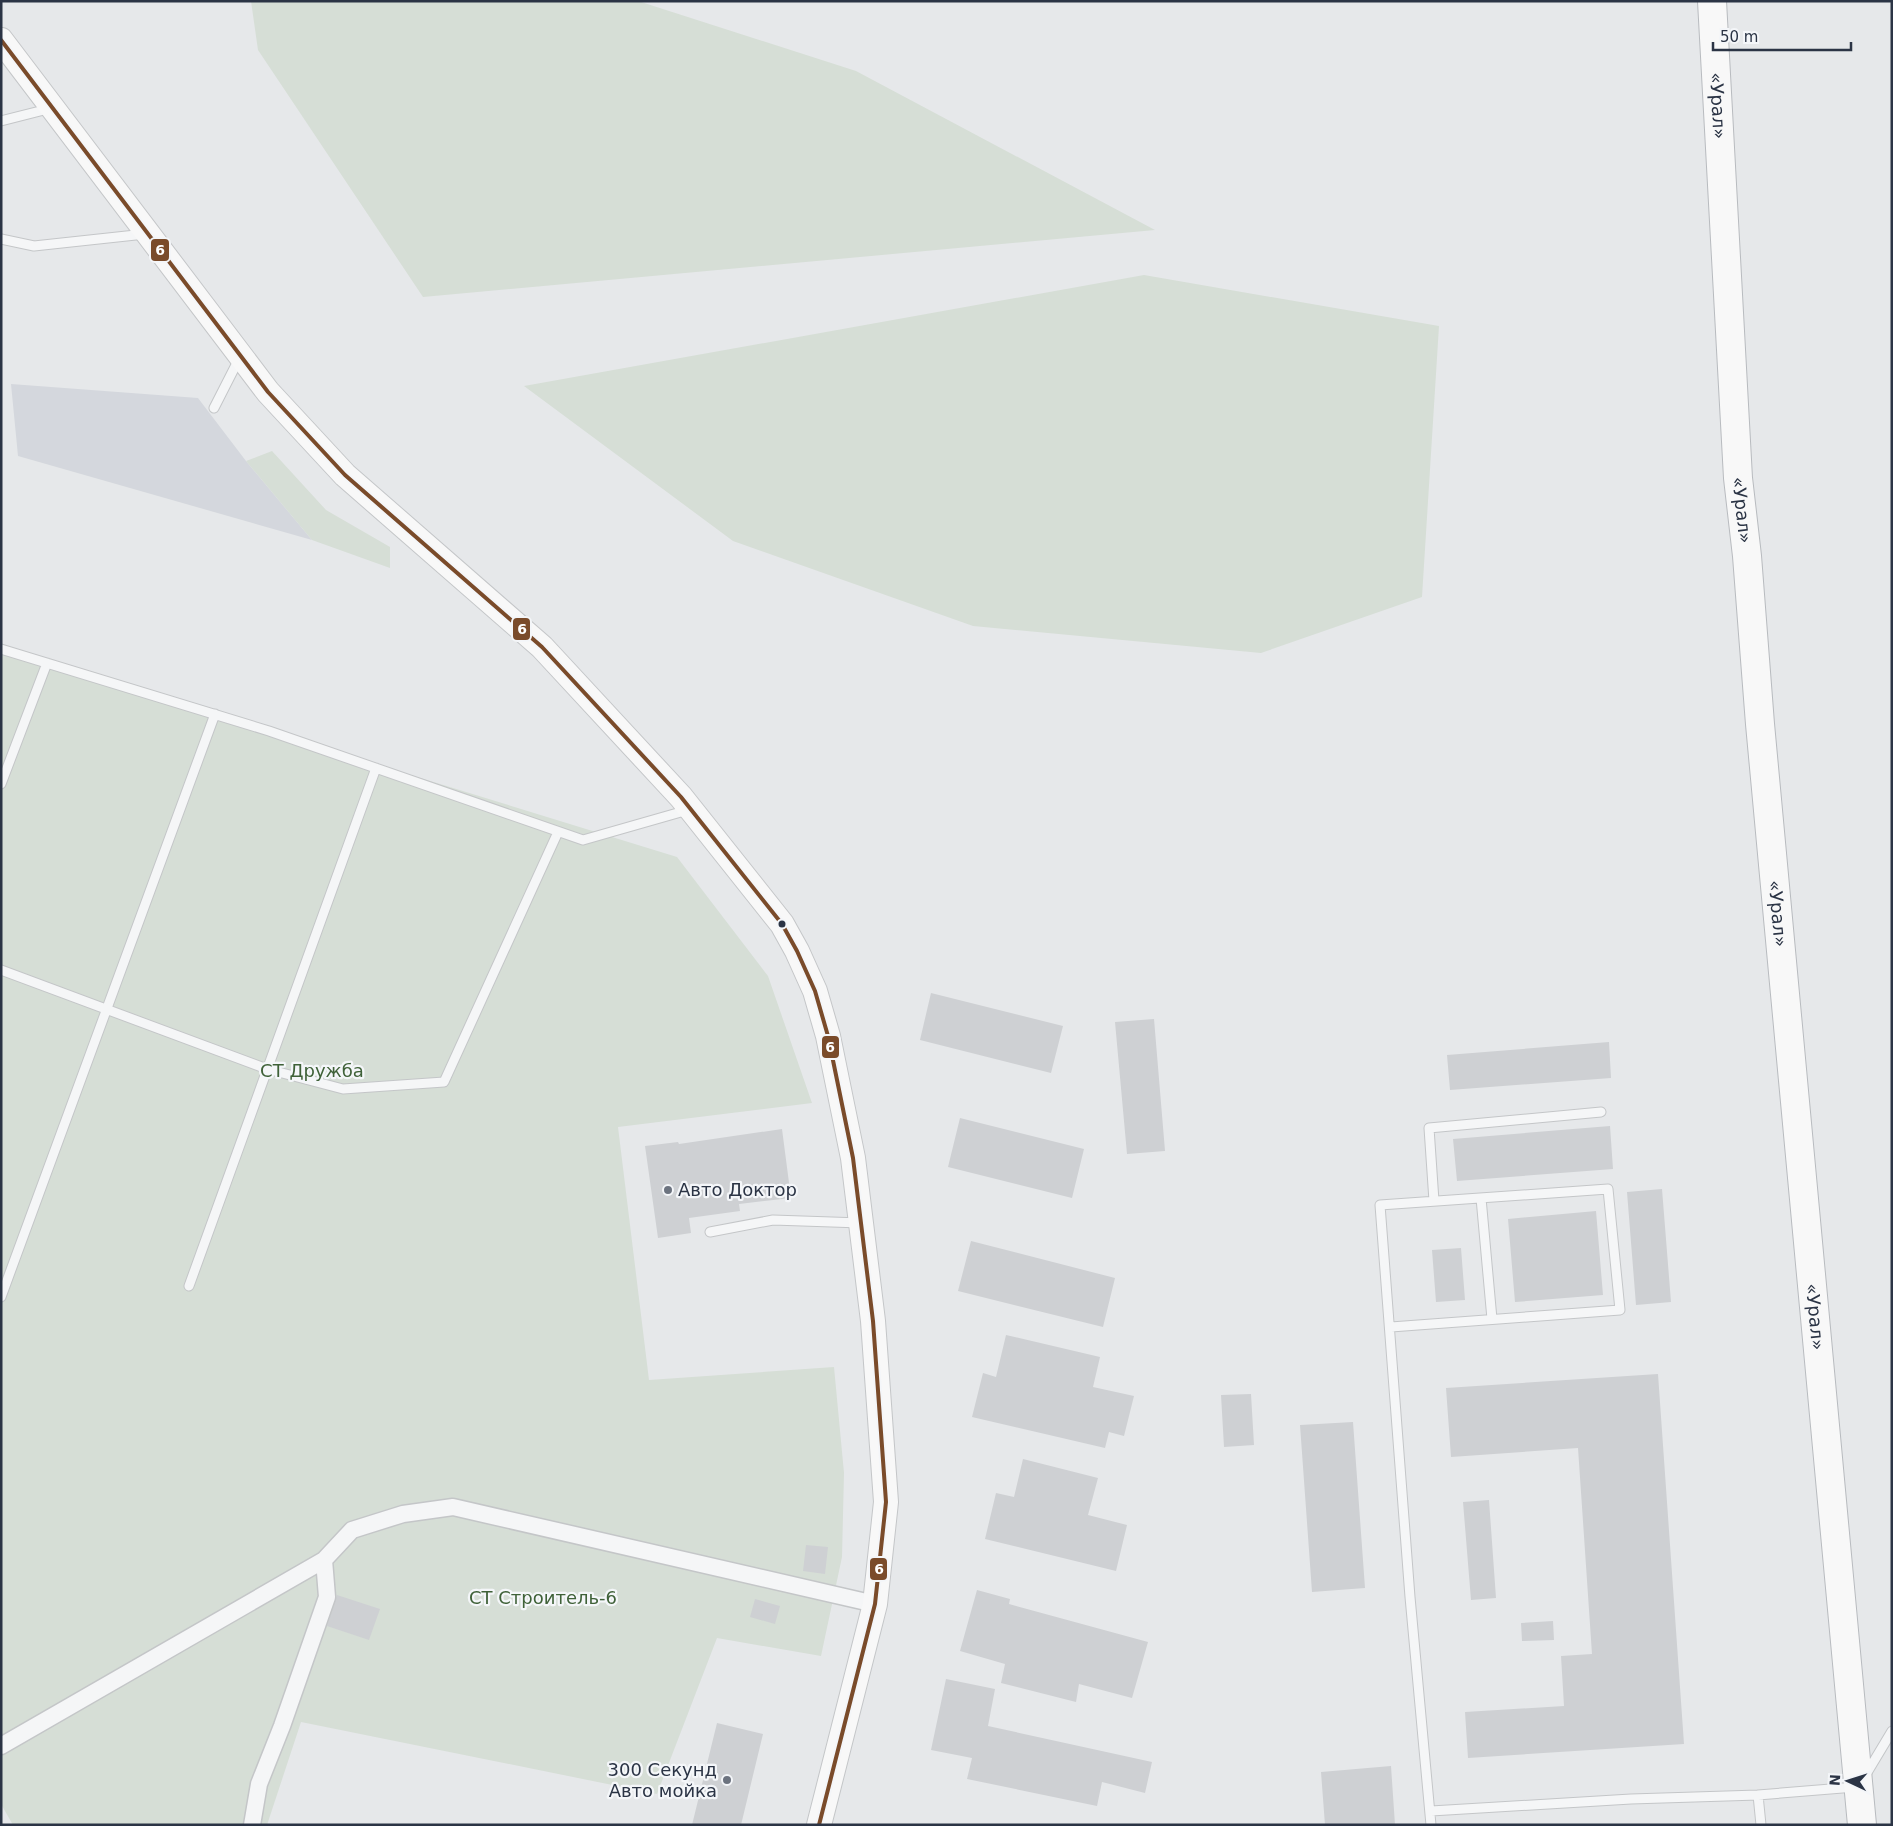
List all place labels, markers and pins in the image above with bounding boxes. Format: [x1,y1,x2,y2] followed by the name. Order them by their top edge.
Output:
[777,919,787,929] unlabelled marker
[678,1179,797,1200] place label: Авто Доктор
[662,1184,674,1196] marker: Авто Доктор
[608,1759,717,1801] place label: 300 Секунд Авто мойка
[721,1774,733,1786] marker: 300 Секунд Авто мойка

